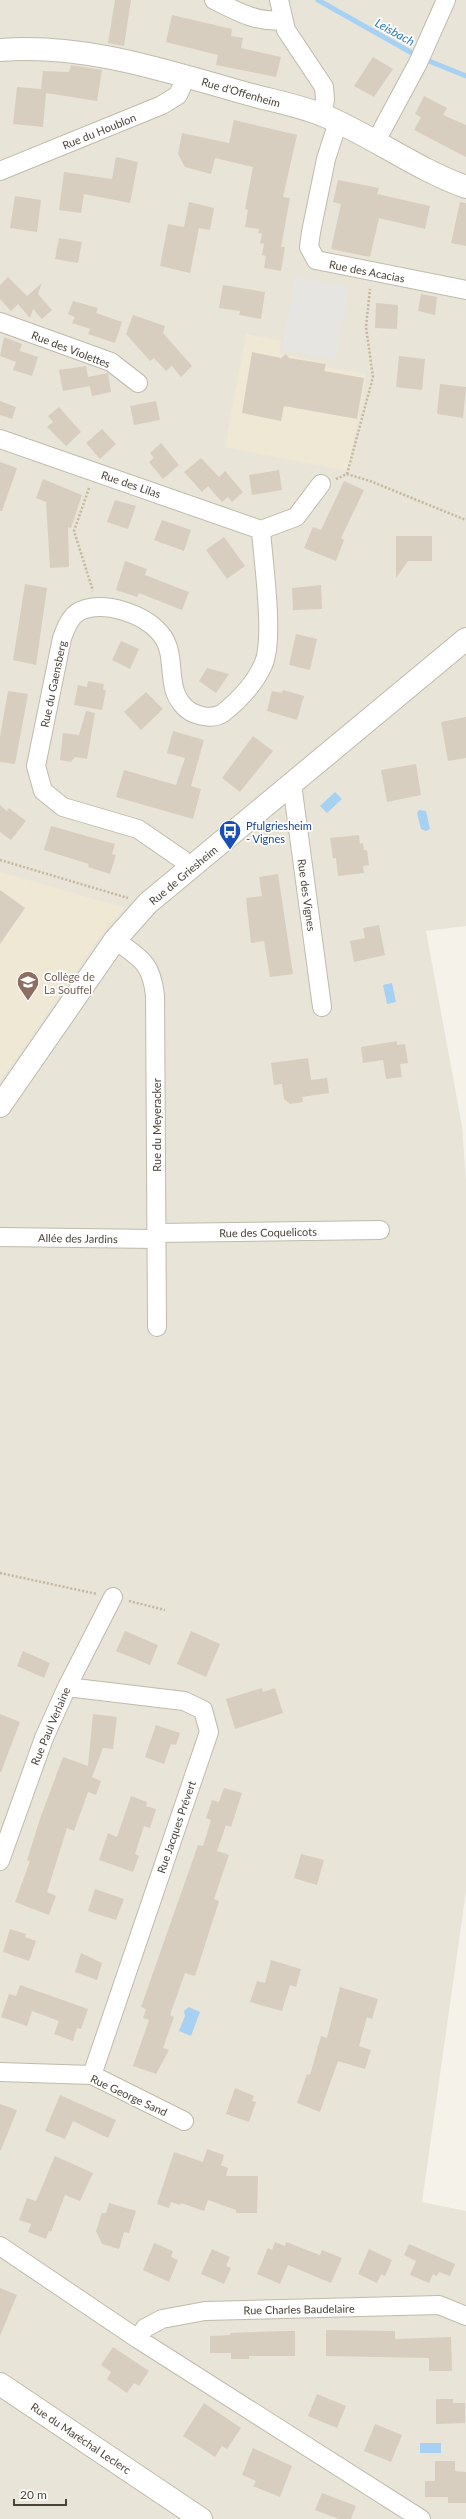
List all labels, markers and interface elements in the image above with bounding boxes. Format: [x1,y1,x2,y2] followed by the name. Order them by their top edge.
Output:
[373,15,417,49] water label: Leisbach
[200,75,282,109] street label: Rue d'Offenheim
[60,110,138,152] street label: Rue du Houblon
[328,257,406,285] street label: Rue des Acacias
[30,328,112,370] street label: Rue des Violettes
[100,468,163,500] street label: Rue des Lilas
[37,639,69,729] street label: Rue du Gaensberg
[217,818,243,851] bus stop icon: Pfulgriesheim - Vignes
[246,819,312,845] place label: Pfulgriesheim - Vignes
[146,843,220,907] street label: Rue de Griesheim
[295,858,319,932] street label: Rue des Vignes
[15,969,41,1002] school or university icon: Collège de La Souffel
[44,970,95,996] place label: Collège de La Souffel
[150,1078,163,1172] street label: Rue du Meyeracker
[219,1225,317,1239] street label: Rue des Coquelicots
[38,1231,118,1245] street label: Allée des Jardins
[28,1685,72,1767] street label: Rue Paul Verlaine
[154,1779,198,1875] street label: Rue Jacques Prévert
[89,2072,169,2118] street label: Rue George Sand
[243,2302,355,2316] street label: Rue Charles Baudelaire
[29,2400,133,2476] street label: Rue du Maréchal Leclerc
[14,2481,66,2507] scale bar
[20,2487,47,2502] text: 20 m

